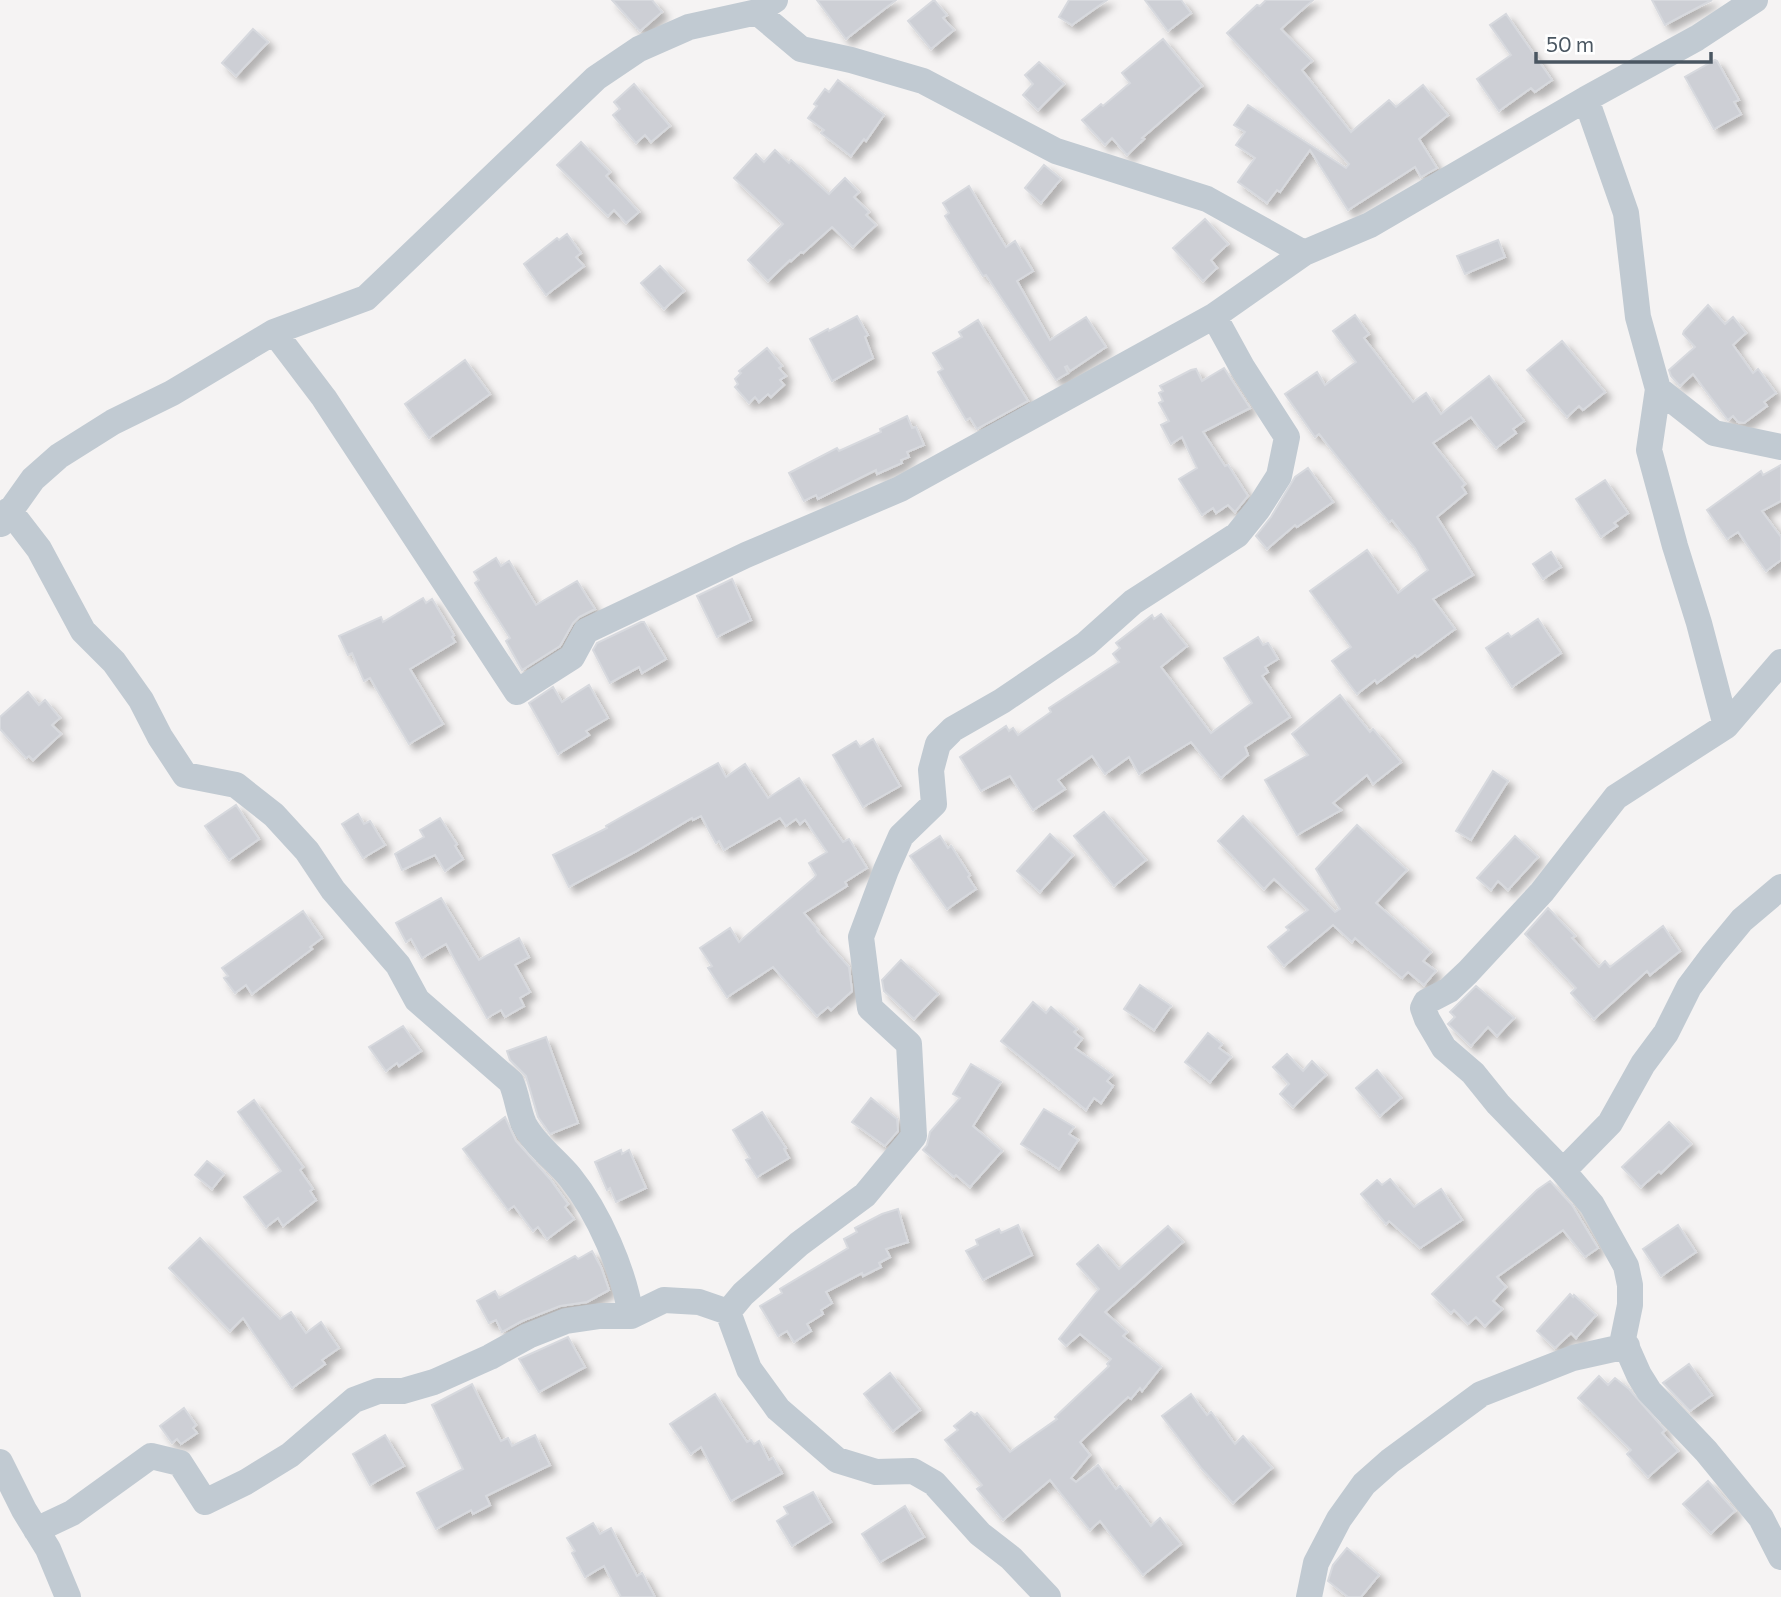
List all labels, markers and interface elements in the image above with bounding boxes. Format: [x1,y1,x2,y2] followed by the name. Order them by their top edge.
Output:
[1536,21,1711,65] scale bar
[1546,31,1594,56] text: 50 m

